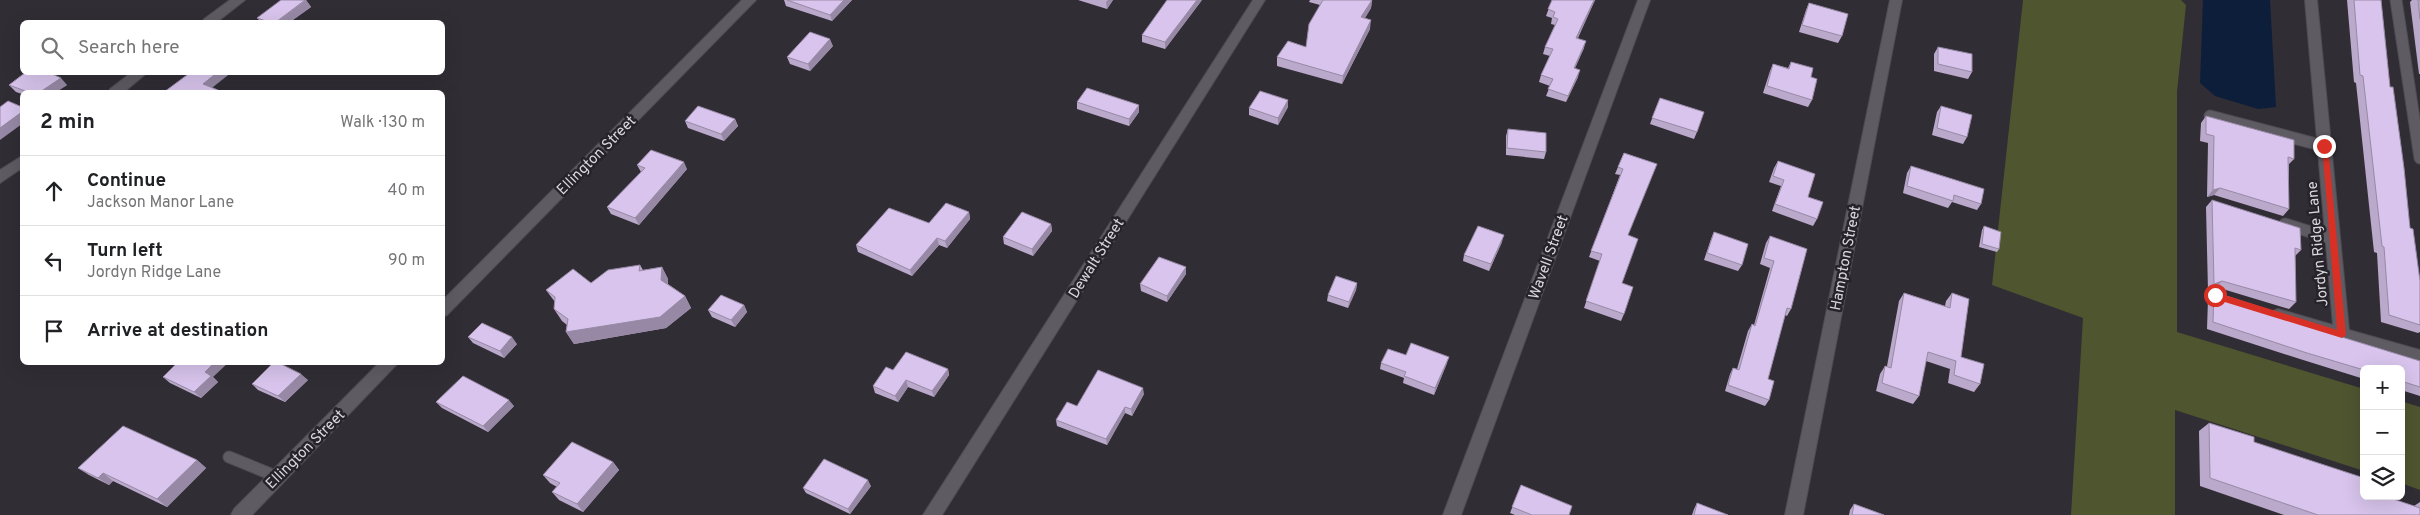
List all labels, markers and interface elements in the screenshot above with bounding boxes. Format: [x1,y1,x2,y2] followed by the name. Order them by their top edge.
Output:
[20,20,445,75] search box
[38,34,66,62] icon: search
[78,36,180,60] text: Search here
[40,109,95,136] text: 2 min
[553,112,641,200] street label: Ellington Street
[340,113,425,133] text: Walk · 130 m
[2313,135,2336,158] route end
[87,169,166,193] text: Continue
[40,177,68,205] icon: ahead
[2304,180,2333,307] street label: Jordyn Ridge Lane
[387,181,425,201] text: 40 m
[87,193,234,213] text: Jackson Manor Lane
[1827,204,1866,312] street label: Hampton Street
[1525,213,1573,302] street label: Wavell Street
[1065,215,1129,302] street label: Dewalt Street
[87,239,163,263] text: Turn left
[40,247,68,275] icon: left
[388,251,425,271] text: 90 m
[87,263,221,283] text: Jordyn Ridge Lane
[2204,284,2227,307] route start
[40,317,68,345] icon: arrive
[87,319,268,343] text: Arrive at destination
[2360,365,2405,500] map controls
[2360,365,2405,410] button: +
[262,406,350,494] street label: Ellington Street
[2360,410,2405,455] button: −
[2360,455,2405,500] button: layers

